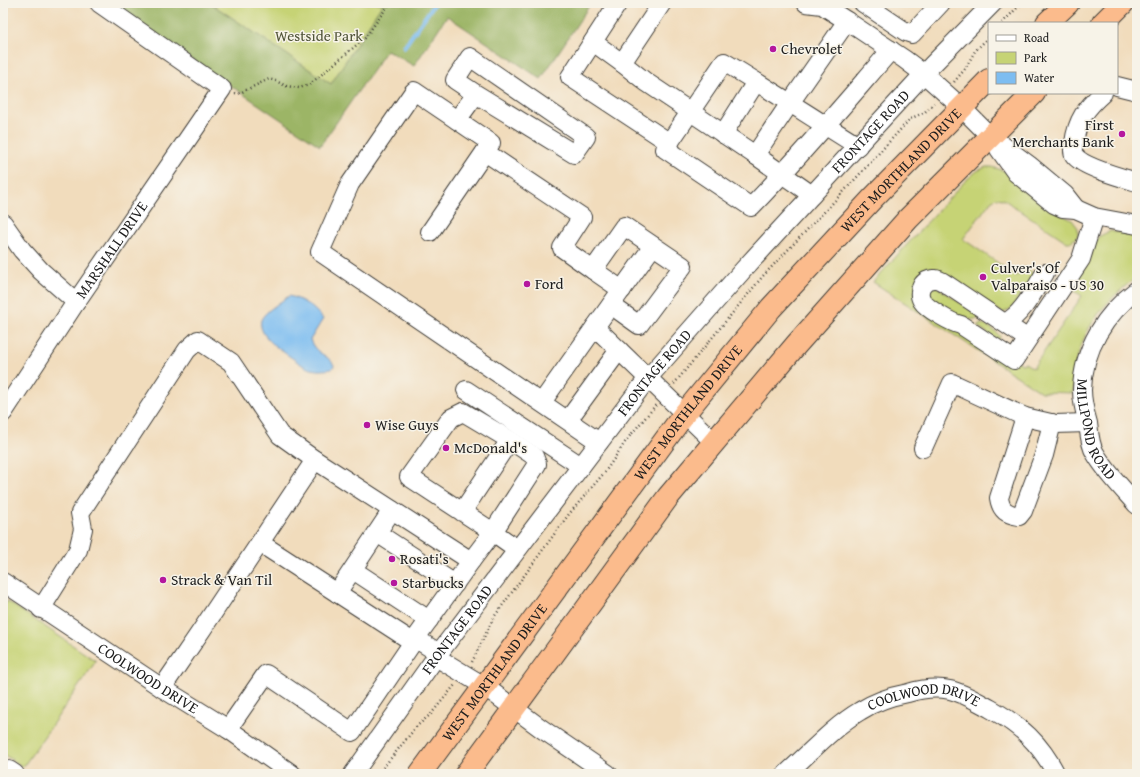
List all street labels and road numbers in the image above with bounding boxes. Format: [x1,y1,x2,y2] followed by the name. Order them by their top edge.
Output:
[826,85,914,177] street label: FRONTAGE ROAD
[835,103,966,237] street label: WEST MORTHLAND DRIVE
[70,196,152,303] street label: MARSHALL DRIVE
[612,325,696,420] street label: FRONTAGE ROAD
[628,340,747,484] street label: WEST MORTHLAND DRIVE
[1072,378,1121,484] street label: MILLPOND ROAD
[416,580,497,678] street label: FRONTAGE ROAD
[437,599,552,745] street label: WEST MORTHLAND DRIVE
[94,637,203,718] street label: COOLWOOD DRIVE
[864,677,985,715] street label: COOLWOOD DRIVE

